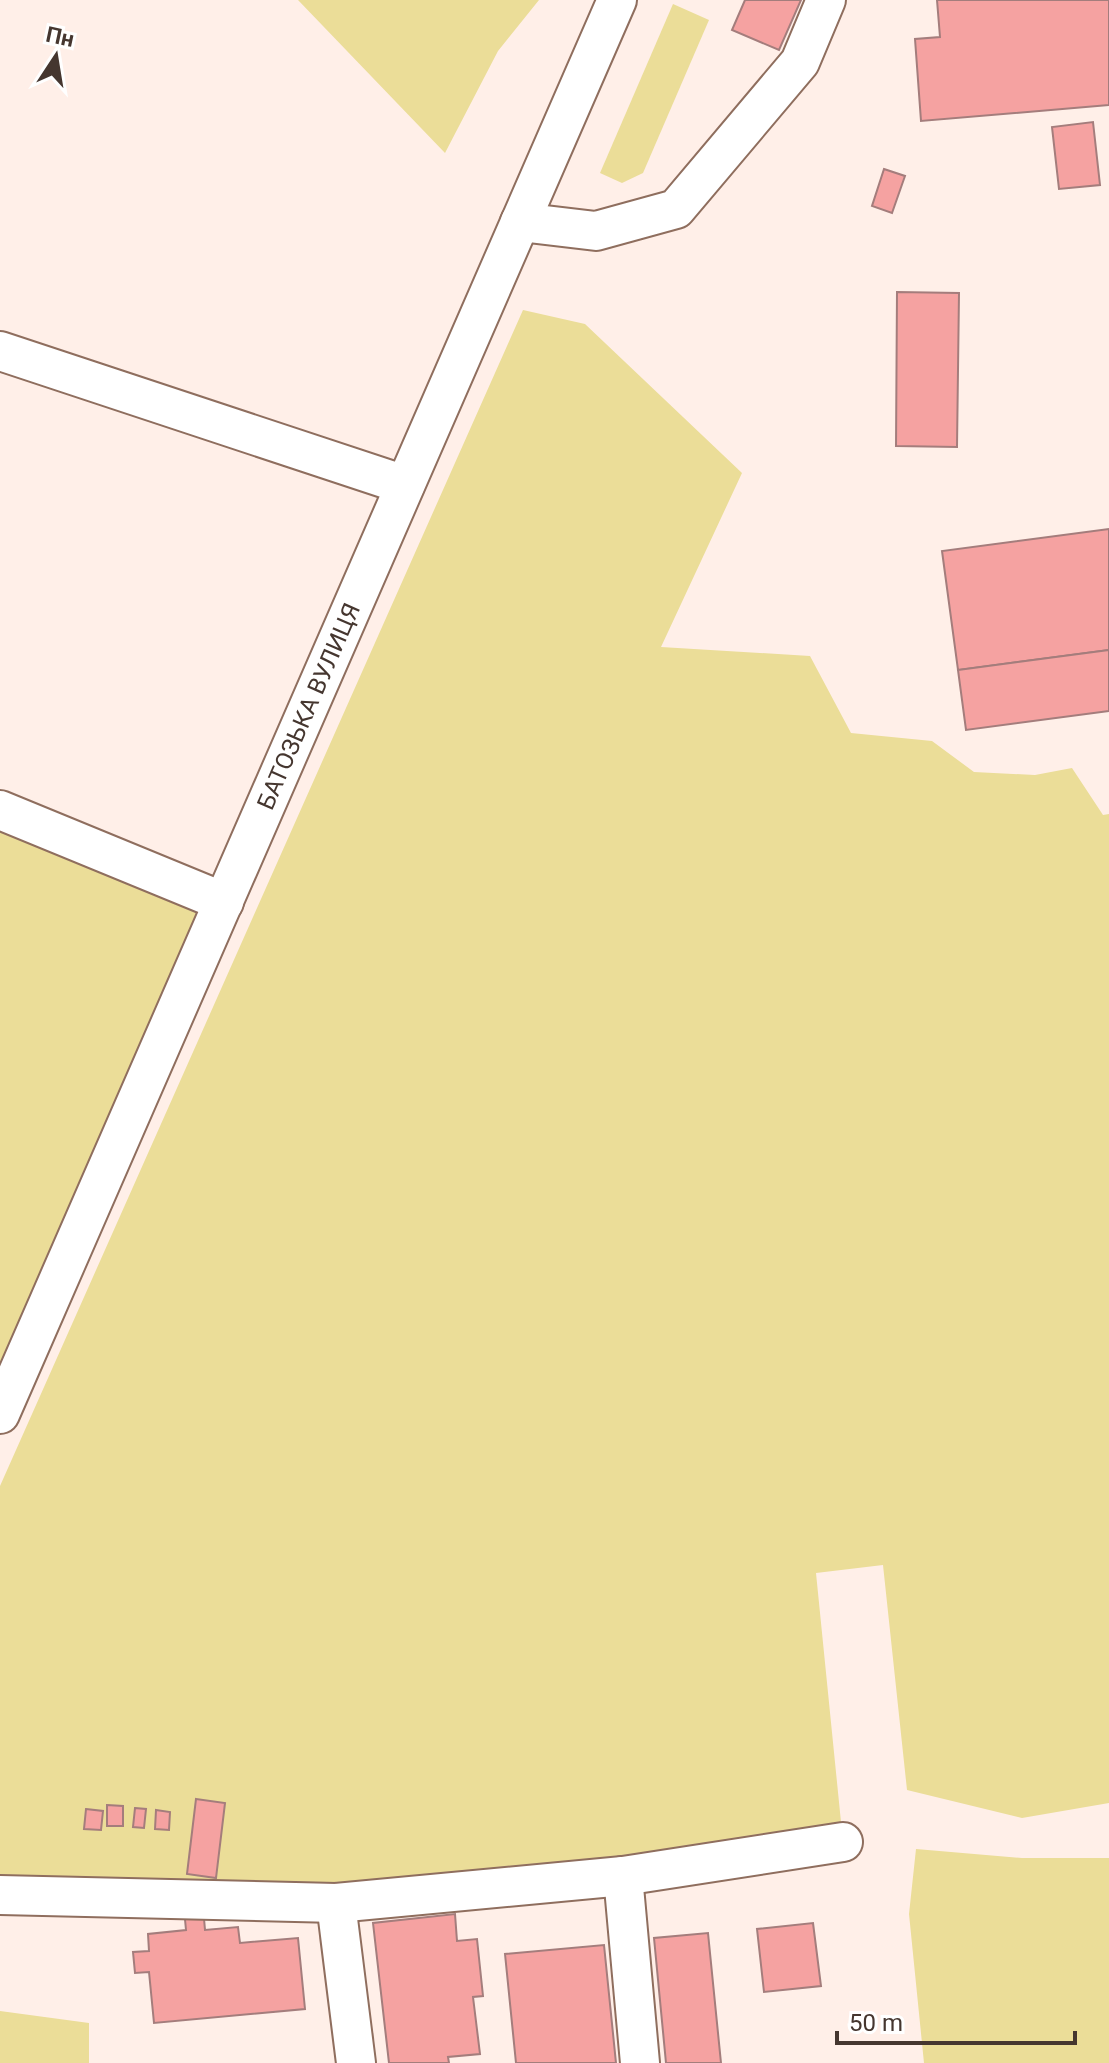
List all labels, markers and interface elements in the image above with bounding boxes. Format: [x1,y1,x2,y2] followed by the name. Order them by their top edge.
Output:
[16,16,96,96] north arrow
[44,22,76,52] text: Пн
[251,599,366,814] street label: БАТОЗЬКА ВУЛИЦЯ
[837,1995,1075,2045] scale bar
[849,2009,903,2037] text: 50 m

